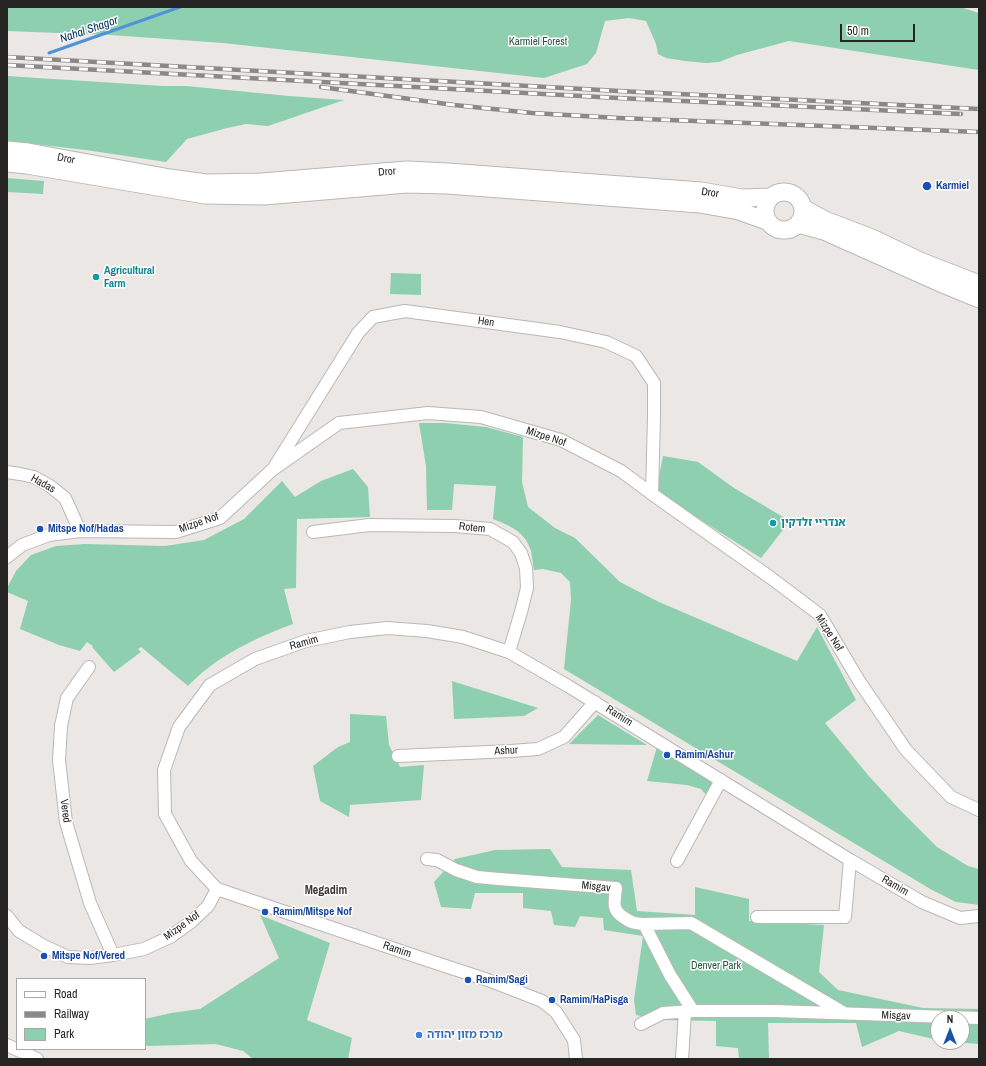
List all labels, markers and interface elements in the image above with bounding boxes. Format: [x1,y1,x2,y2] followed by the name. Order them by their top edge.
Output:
[58,13,120,47] water label: Nahal Shagor
[842,16,917,42] scale bar
[847,23,869,39] text: 50 m
[509,35,567,49] park label: Karmiel Forest
[56,151,76,167] street label: Dror
[378,165,396,179] street label: Dror
[936,179,969,193] place label: Karmiel
[921,180,933,192] marker: Karmiel
[700,185,720,201] street label: Dror
[104,264,155,290] place label: Agricultural Farm
[91,272,101,282] marker: Agricultural Farm
[477,314,495,330] street label: Hen
[524,424,568,450] street label: Mizpe Nof
[28,472,58,496] street label: Hadas
[177,510,221,536] street label: Mizpe Nof
[781,516,846,530] place label: אנדריי זלדקין
[768,518,778,528] marker: אנדריי זלדקין
[458,520,486,536] street label: Rotem
[48,522,124,536] place label: Mitspe Nof/Hadas
[35,524,45,534] marker: Mitspe Nof/Hadas
[812,612,846,654] street label: Mizpe Nof
[288,633,320,653] street label: Ramim
[603,703,635,729] street label: Ramim
[494,744,518,758] street label: Ashur
[675,748,734,762] place label: Ramim/Ashur
[662,750,672,760] marker: Ramim/Ashur
[57,798,73,824] street label: Vered
[879,873,911,899] street label: Ramim
[581,879,611,895] street label: Misgav
[305,884,347,898] district label: Megadim
[273,905,352,919] place label: Ramim/Mitspe Nof
[260,907,270,917] marker: Ramim/Mitspe Nof
[161,909,203,943] street label: Mizpe Nof
[381,939,413,961] street label: Ramim
[52,949,125,963] place label: Mitspe Nof/Vered
[39,951,49,961] marker: Mitspe Nof/Vered
[691,959,741,973] park label: Denver Park
[476,973,528,987] place label: Ramim/Sagi
[463,975,473,985] marker: Ramim/Sagi
[16,978,146,1050] legend
[54,986,78,1002] text: Road
[560,993,628,1007] place label: Ramim/HaPisga
[547,995,557,1005] marker: Ramim/HaPisga
[54,1006,89,1022] text: Railway
[881,1009,911,1023] street label: Misgav
[930,1010,970,1050] north arrow
[947,1012,953,1026] text: N
[54,1026,74,1042] text: Park
[427,1028,503,1042] place label: מרכז מזון יהודה
[414,1030,424,1040] marker: מרכז מזון יהודה

